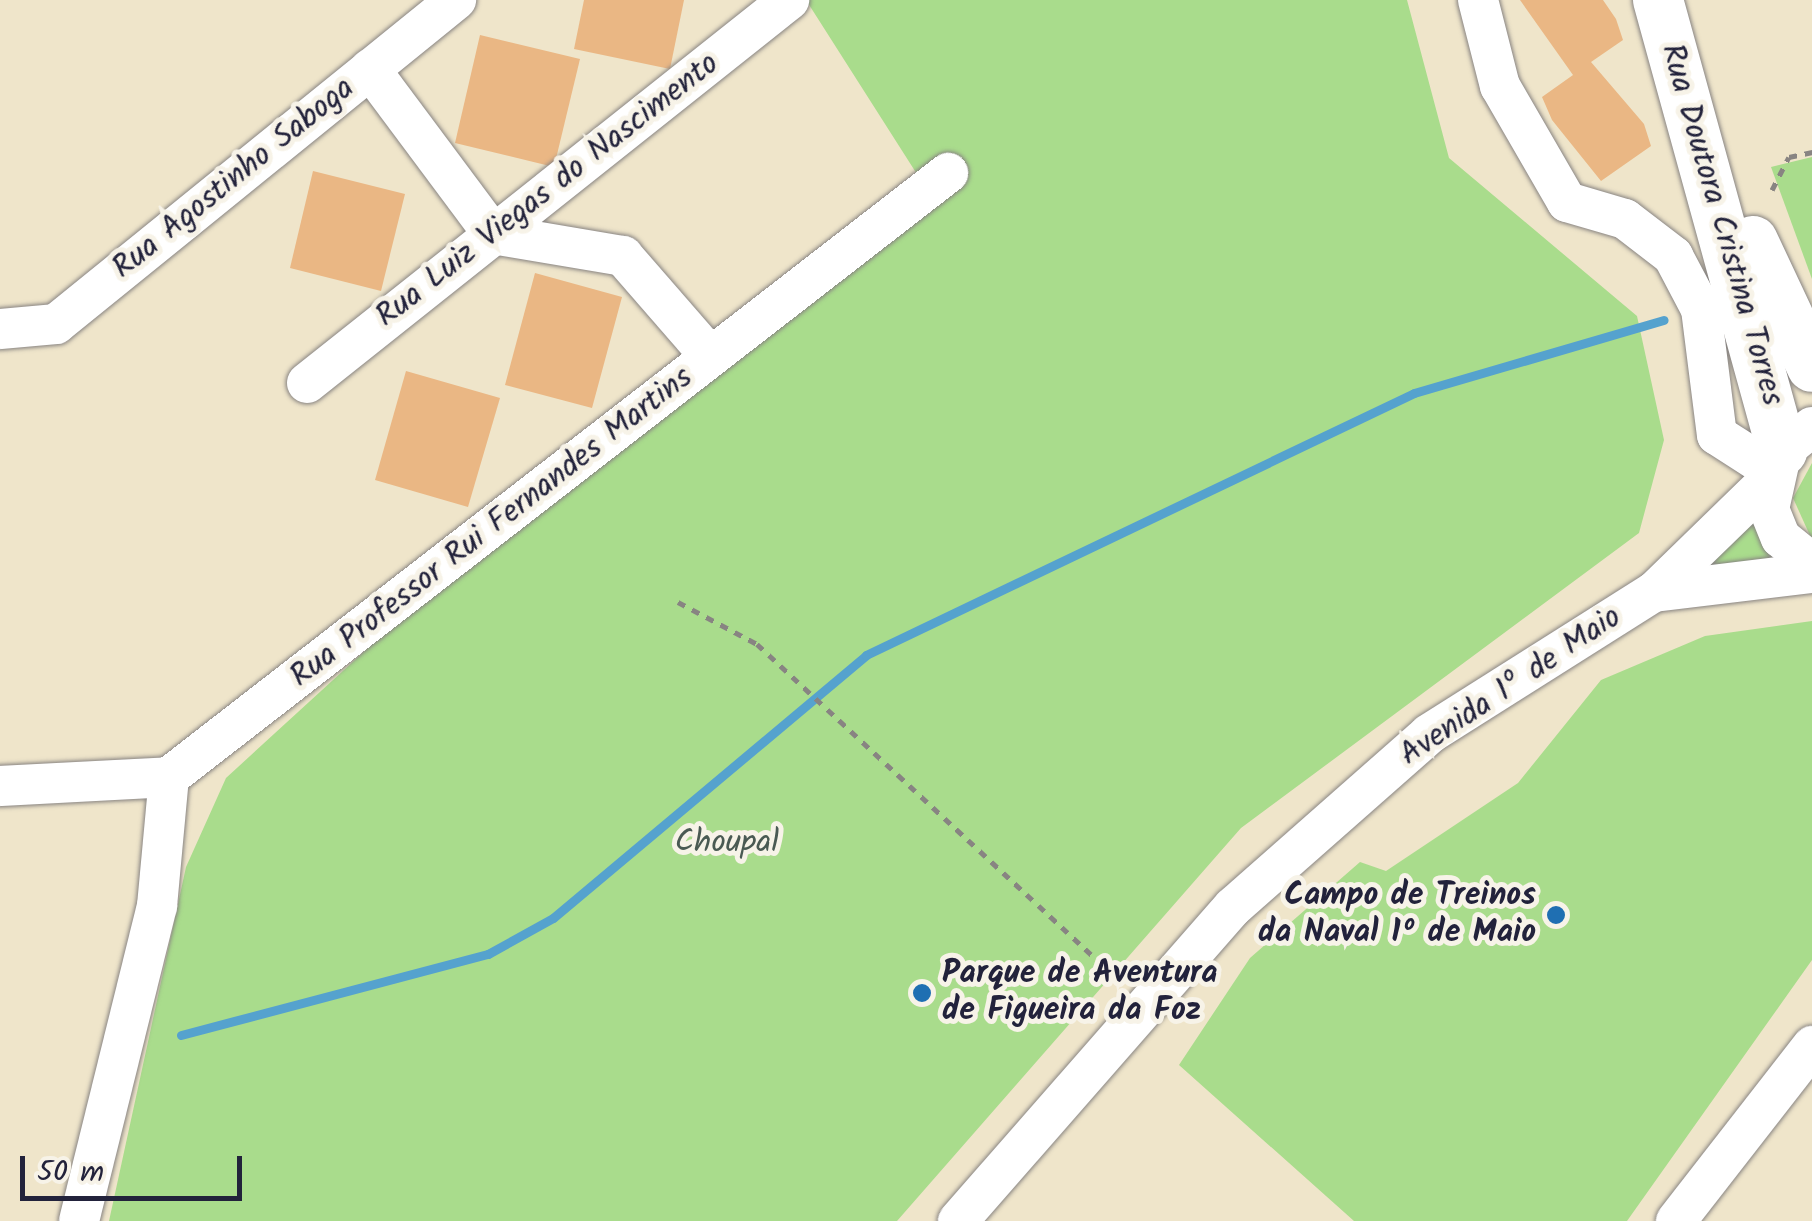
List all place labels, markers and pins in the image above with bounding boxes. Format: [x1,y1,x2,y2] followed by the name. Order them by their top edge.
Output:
[1258,878,1536,953] place label: Campo de Treinos da Naval 1º de Maio
[1545,904,1567,926] marker: Campo de Treinos da Naval 1º de Maio
[942,956,1218,1031] place label: Parque de Aventura de Figueira da Foz
[911,982,933,1004] marker: Parque de Aventura de Figueira da Foz

